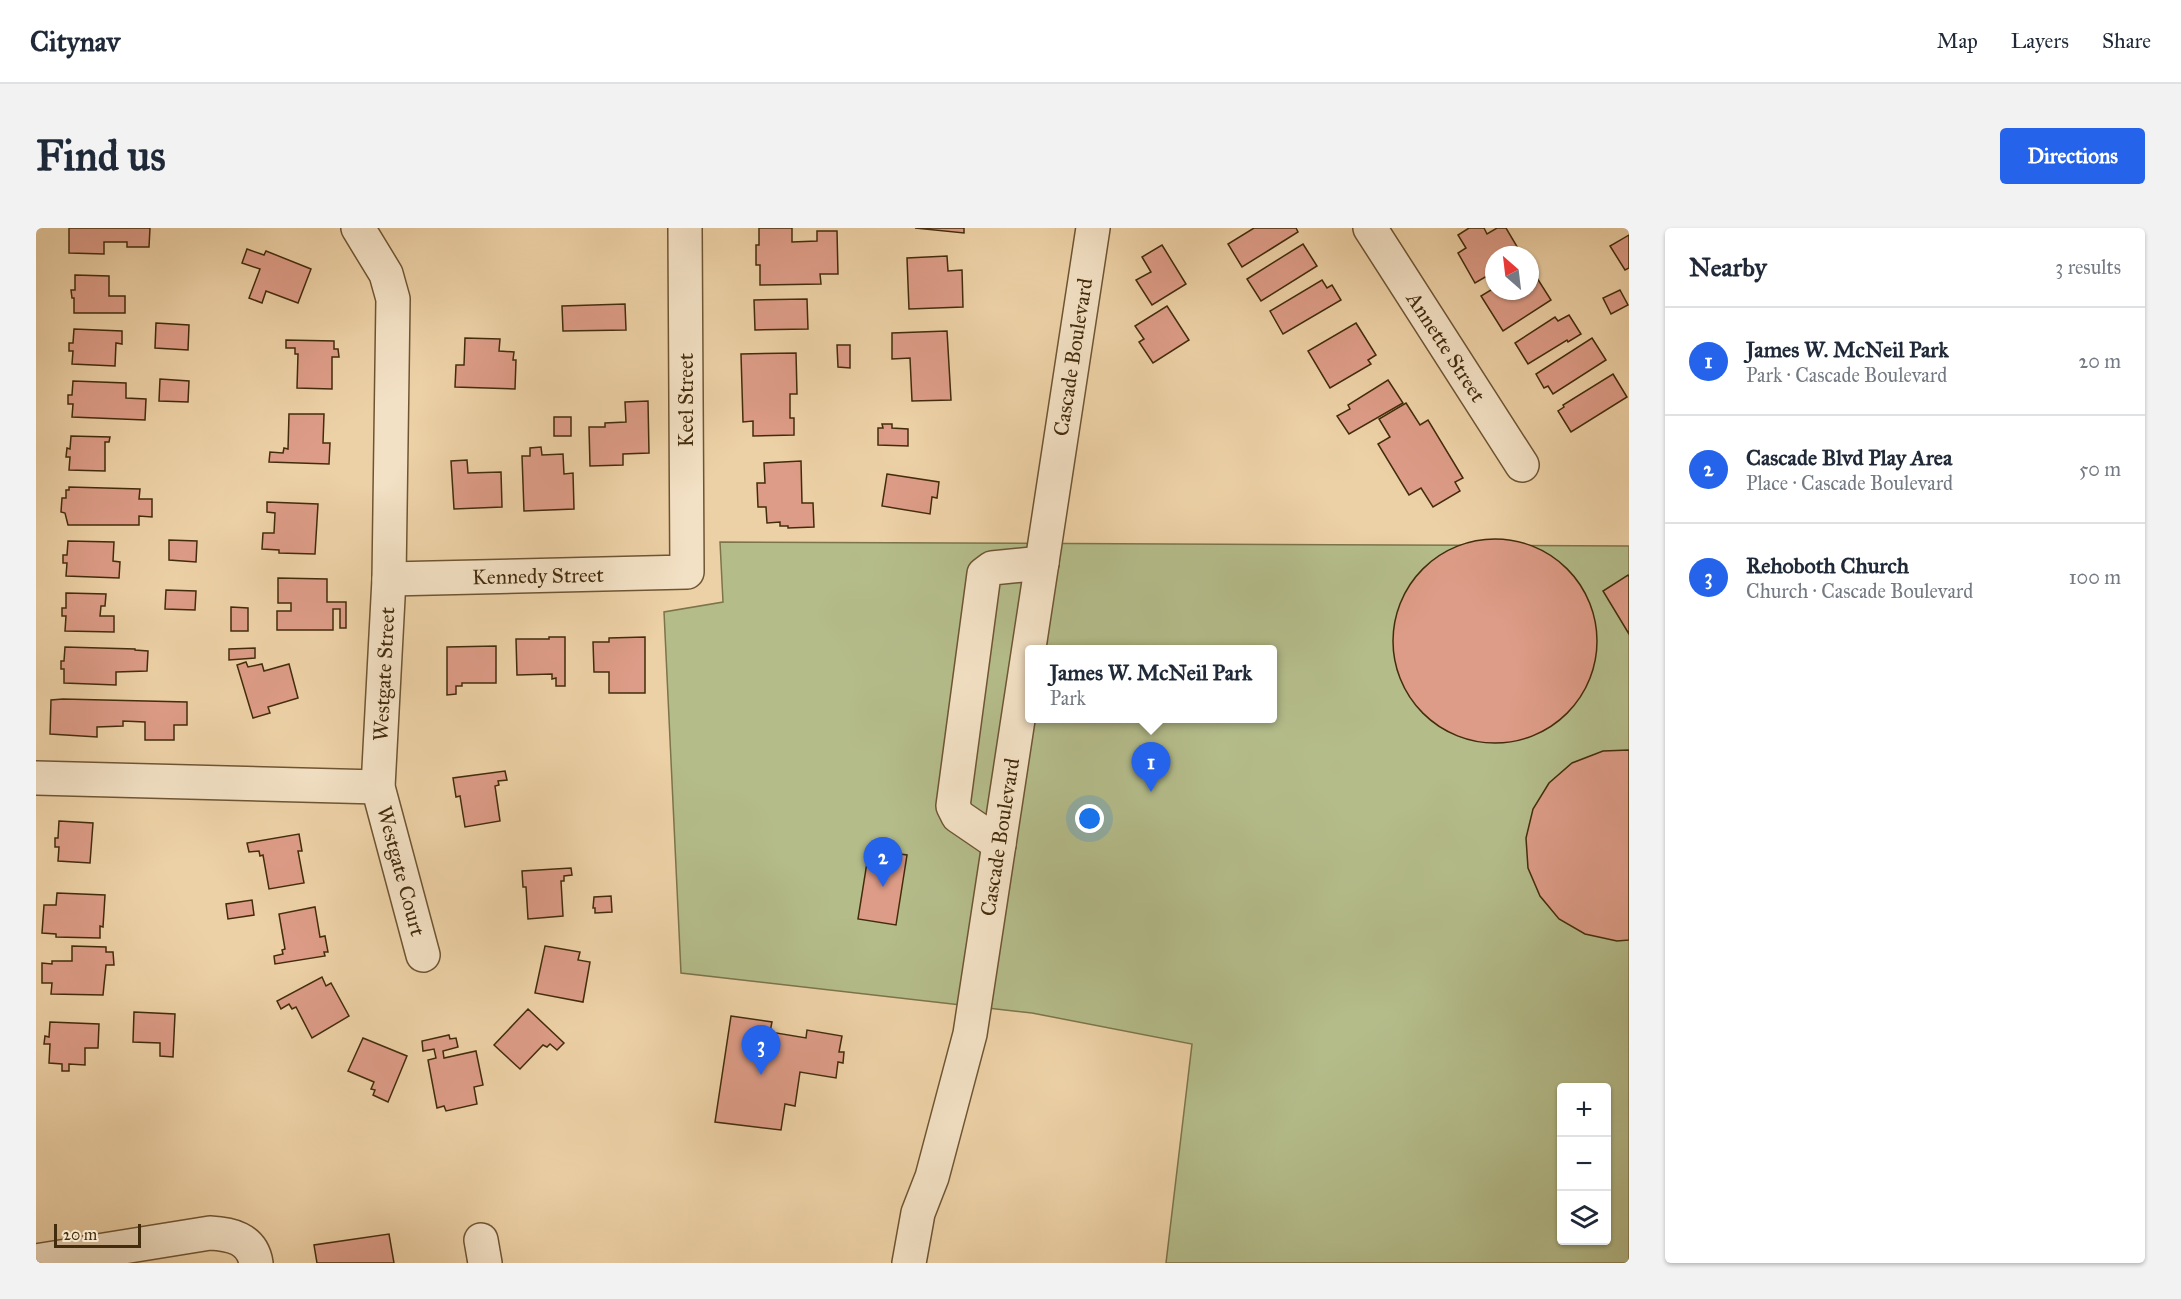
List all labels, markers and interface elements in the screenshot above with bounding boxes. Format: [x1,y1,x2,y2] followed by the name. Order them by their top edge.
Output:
[30,24,120,59] text: Citynav
[1937,28,1978,54] text: Map
[2011,28,2069,54] text: Layers
[2102,28,2151,54] text: Share
[2000,128,2145,184] button: Directions
[36,130,166,182] text: Find us
[1485,246,1539,300] north arrow
[1689,251,1767,283] text: Nearby
[2055,255,2121,279] text: 3 results
[1048,276,1098,438] street label: Cascade Boulevard
[1400,286,1491,407] street label: Annette Street
[1746,336,1949,363] text: James W. McNeil Park
[1705,349,1712,373] text: 1
[2078,349,2121,373] text: 20 m
[673,352,699,447] street label: Keel Street
[1746,363,1947,387] text: Park · Cascade Boulevard
[1746,444,1952,471] text: Cascade Blvd Play Area
[1704,457,1713,481] text: 2
[2079,457,2121,481] text: 50 m
[1746,471,1953,495] text: Place · Cascade Boulevard
[1746,552,1909,579] text: Rehoboth Church
[472,562,605,590] street label: Kennedy Street
[1705,565,1713,589] text: 3
[2069,565,2121,589] text: 100 m
[1746,579,1973,603] text: Church · Cascade Boulevard
[367,606,401,742] street label: Westgate Street
[1025,645,1277,723] popup
[1050,659,1252,686] text: James W. McNeil Park
[1050,686,1086,710] text: Park
[1132,742,1170,792] pin: 1
[975,756,1025,918] street label: Cascade Boulevard
[371,803,431,940] street label: Westgate Court
[1075,804,1104,833] your location
[864,838,902,887] pin: 2
[742,1026,780,1075] pin: 3
[1557,1083,1611,1245] map controls
[1557,1083,1611,1137] button: +
[1557,1137,1611,1191] button: −
[1557,1191,1611,1245] button: layers
[54,1221,141,1248] scale bar
[63,1225,97,1244] text: 20 m

